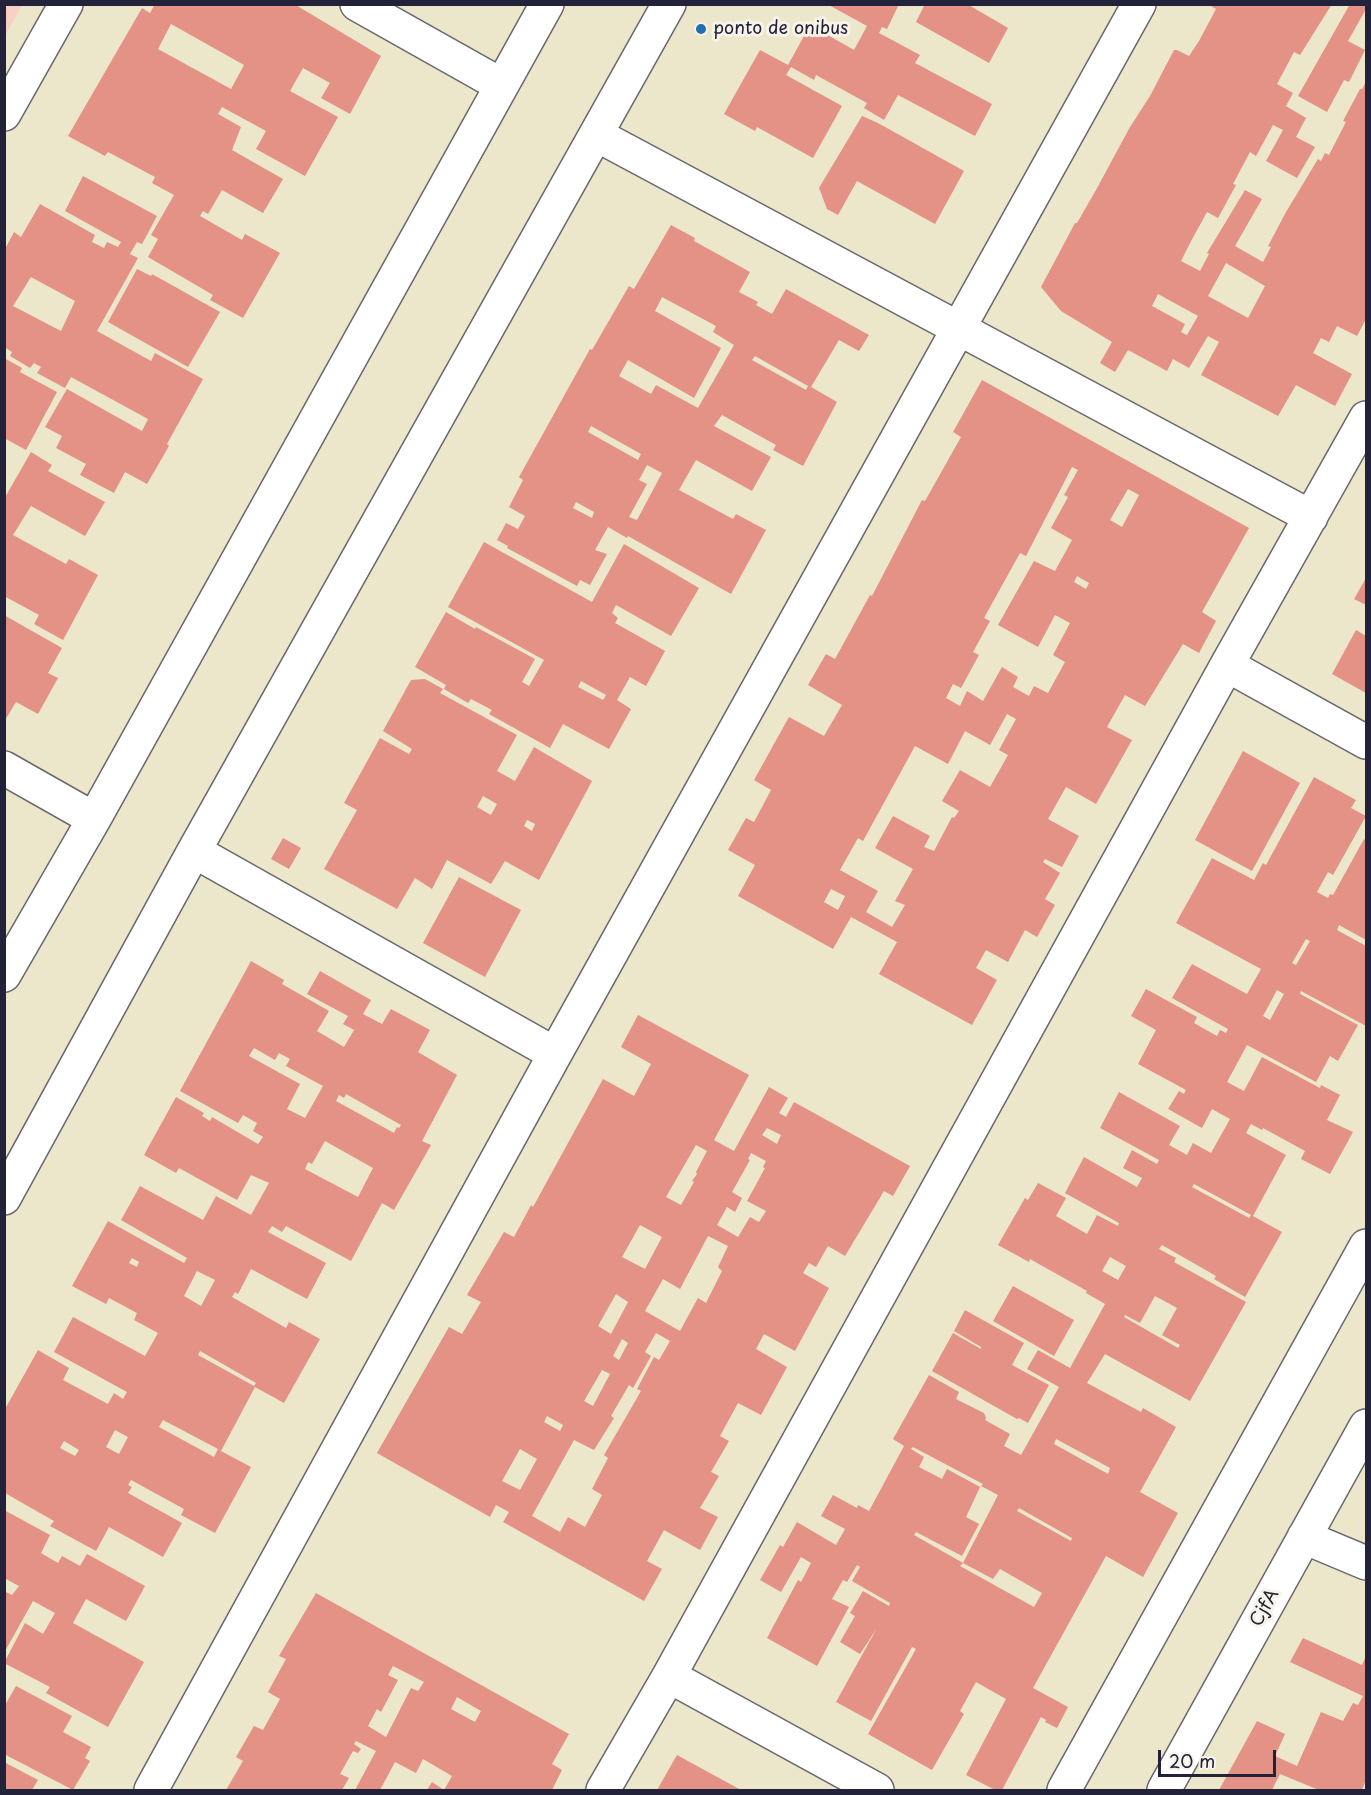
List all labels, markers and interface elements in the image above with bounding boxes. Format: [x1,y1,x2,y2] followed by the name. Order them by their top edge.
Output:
[713,18,848,40] place label: ponto de onibus
[694,22,708,36] marker: ponto de onibus
[1246,1586,1284,1630] street label: CjfA
[1161,1738,1280,1776] scale bar
[1169,1747,1215,1774] text: 20 m

